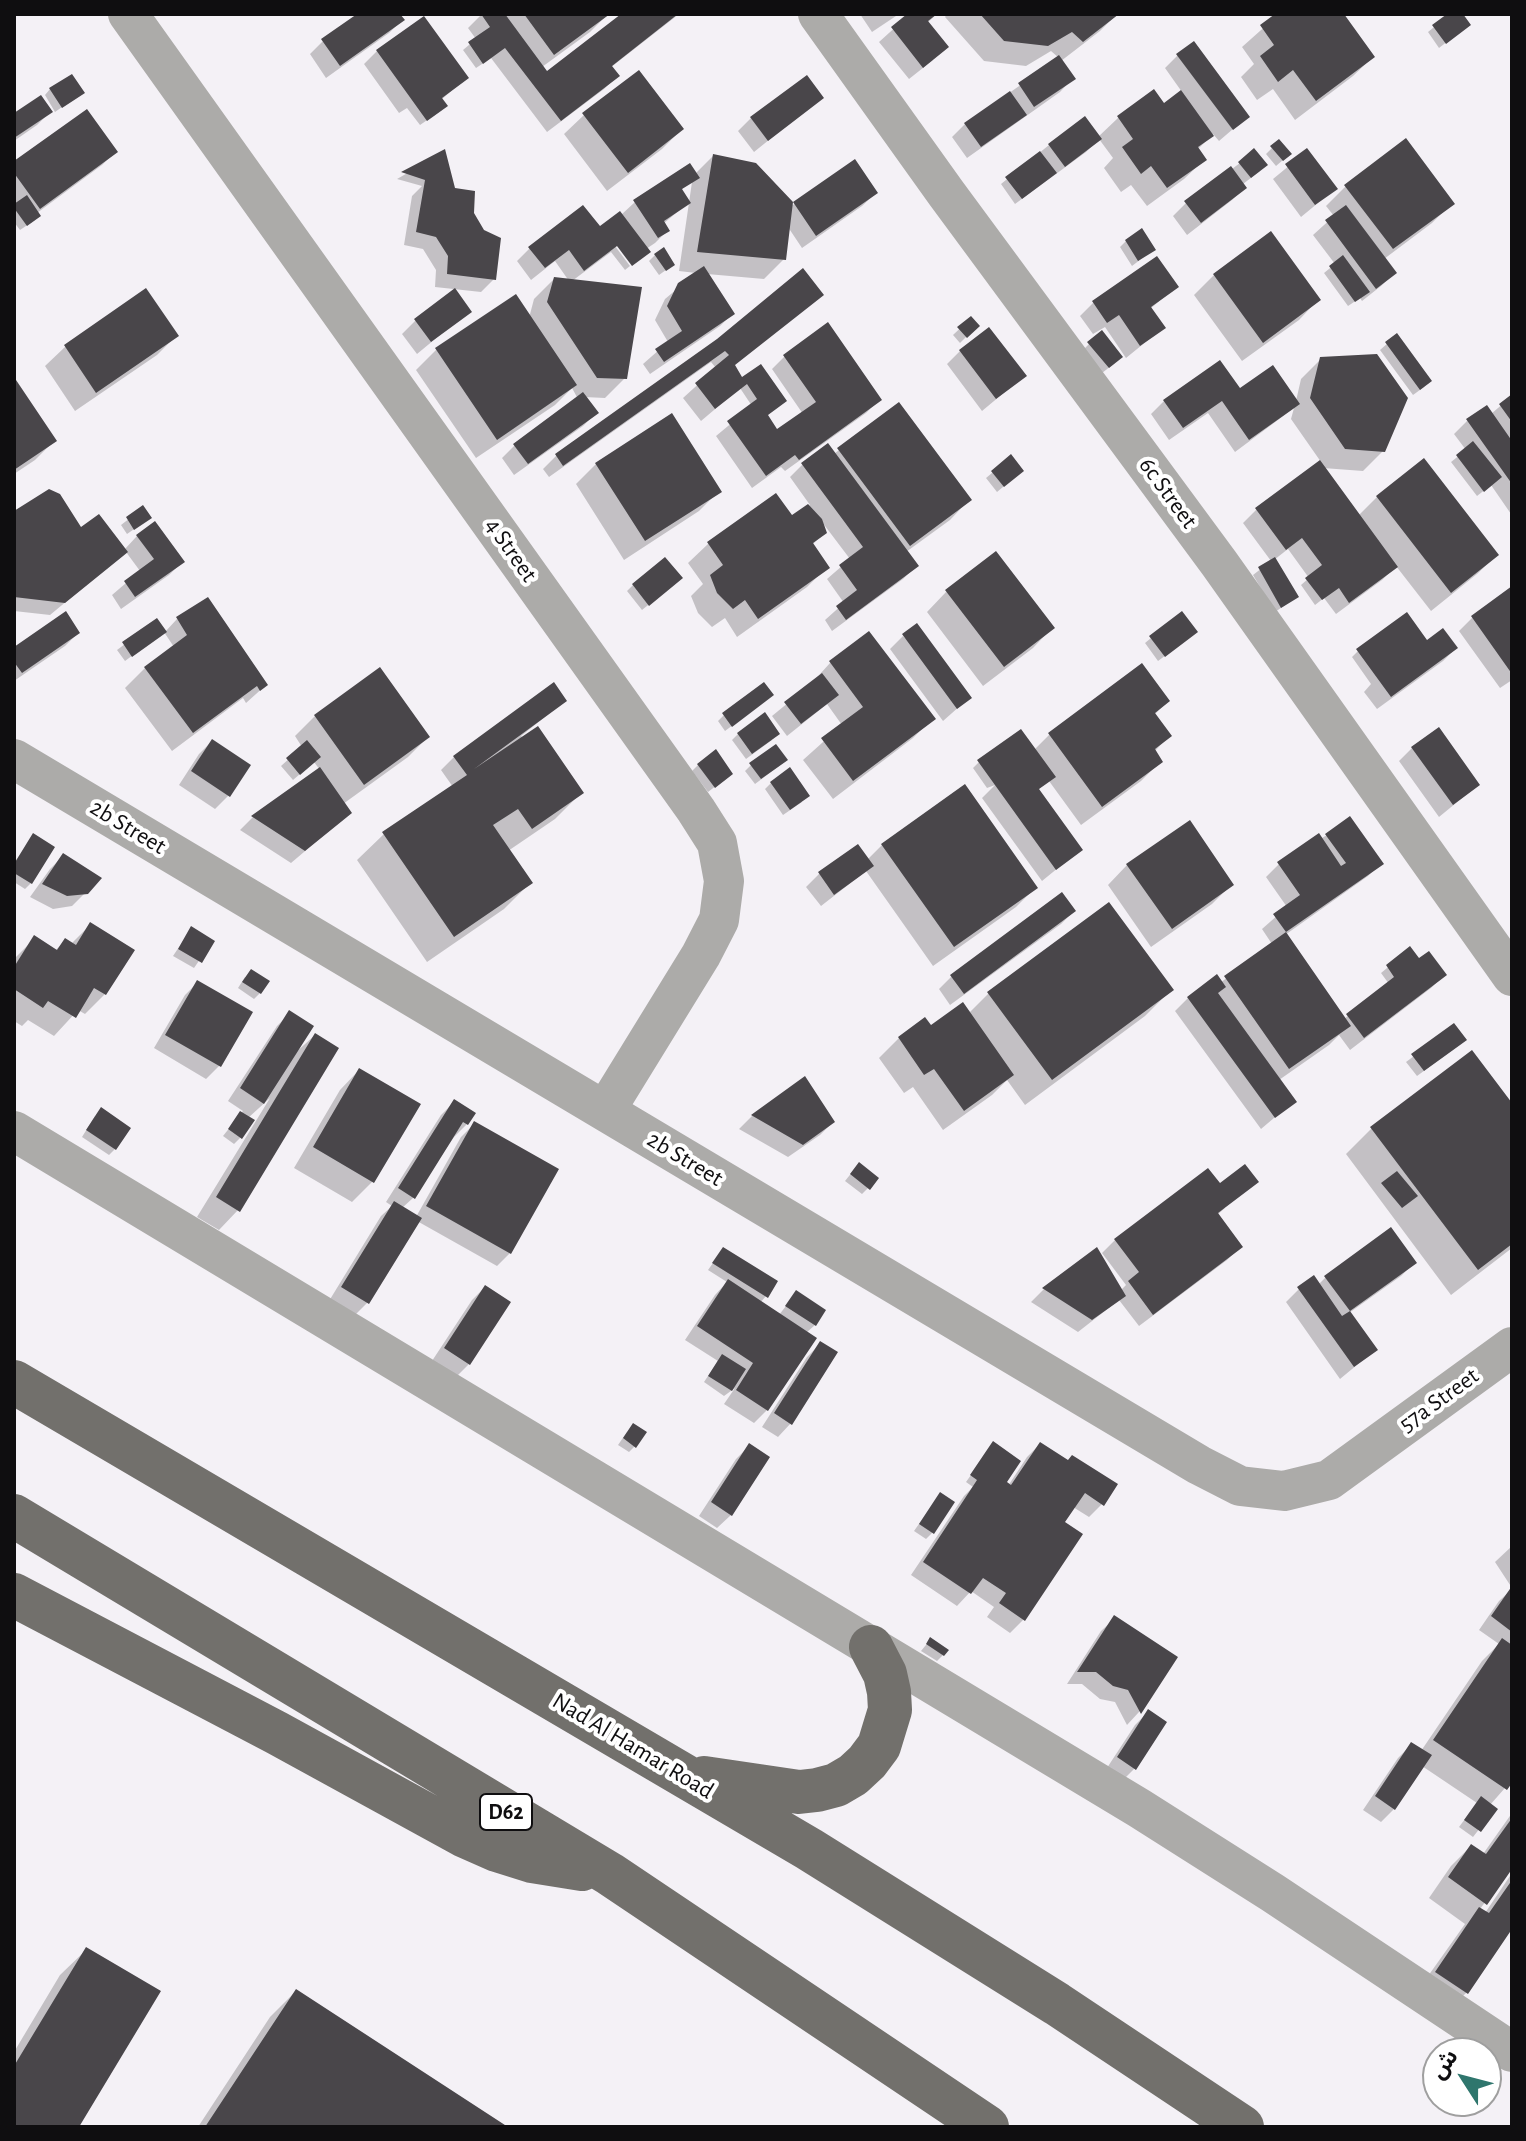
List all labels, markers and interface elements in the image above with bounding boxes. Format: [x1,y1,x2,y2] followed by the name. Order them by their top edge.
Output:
[1133,452,1203,534] street label: 6c Street
[479,512,543,588] street label: 4 Street
[85,793,171,861] street label: 2b Street
[642,1125,728,1193] street label: 2b Street
[1393,1361,1485,1439] street label: 57a Street
[547,1686,719,1806] street label: Nad Al Hamar Road
[480,1794,532,1830] road number: D62
[1422,2037,1502,2117] north arrow
[1426,2045,1462,2083] text: ش

